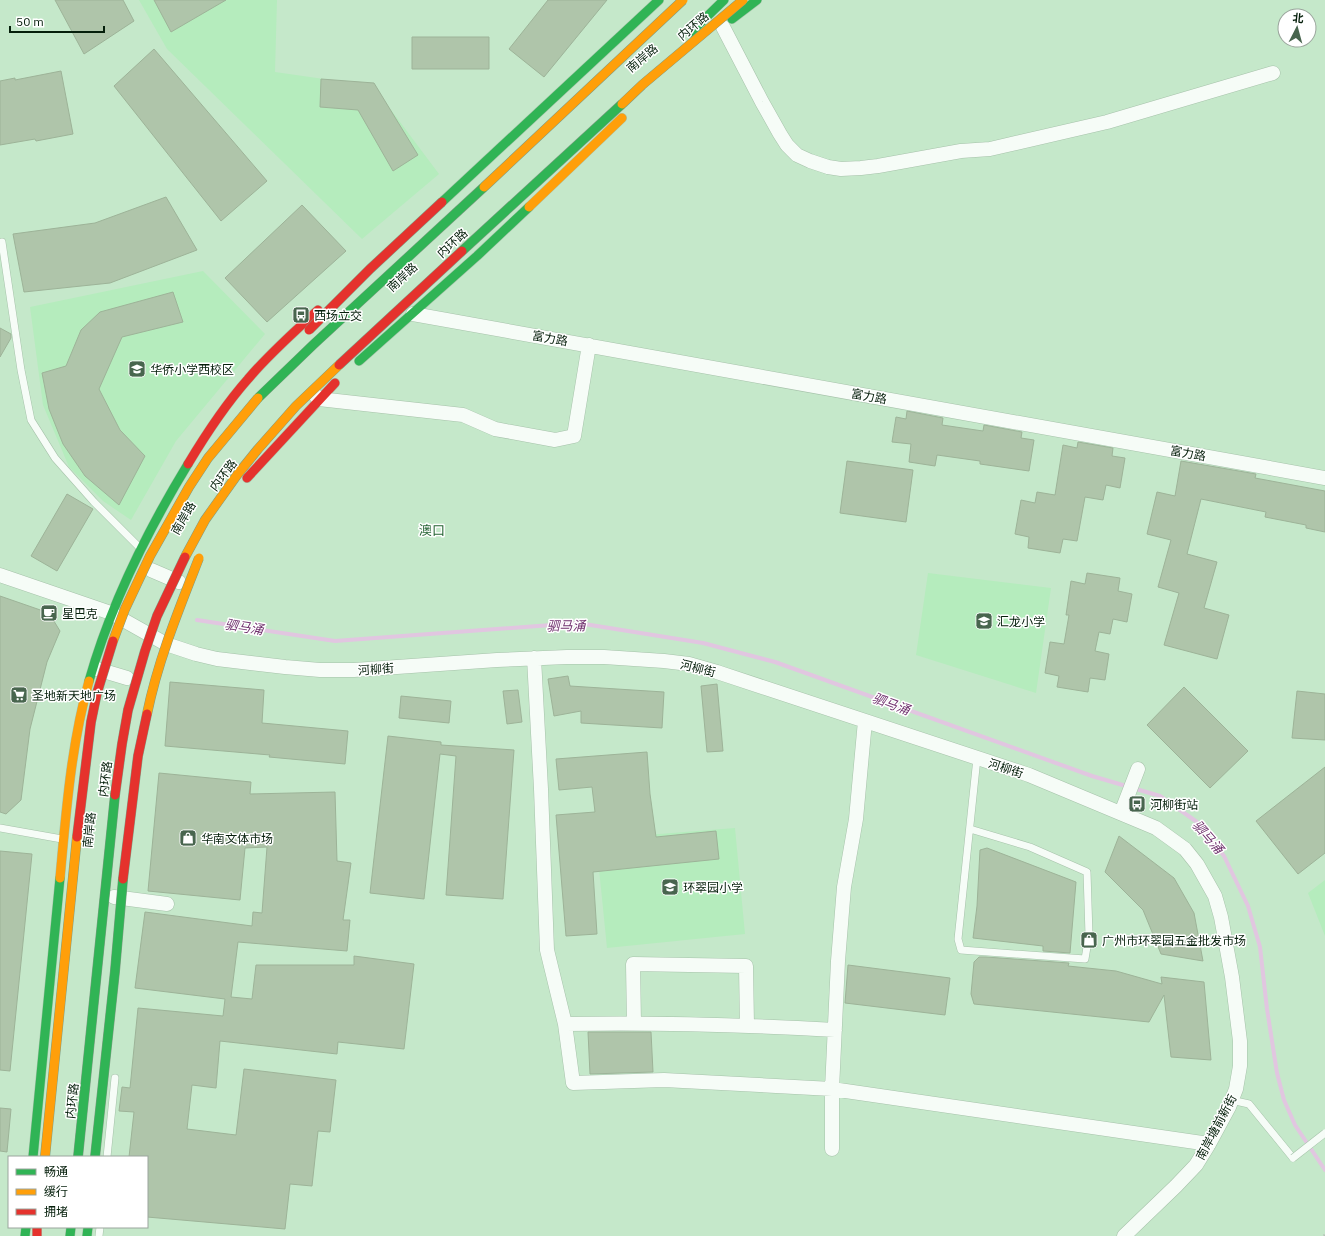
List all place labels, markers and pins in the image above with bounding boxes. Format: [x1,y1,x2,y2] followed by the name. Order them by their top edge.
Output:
[291,305,311,325] bus stop icon: 西场立交
[314,308,362,323] place label: 西场立交
[127,359,147,379] school or university icon: 华侨小学西校区
[150,362,234,377] place label: 华侨小学西校区
[39,603,59,623] cafe icon: 星巴克
[62,606,98,621] place label: 星巴克
[974,611,994,631] school or university icon: 汇龙小学
[997,614,1045,629] place label: 汇龙小学
[9,685,29,705] supermarket icon: 圣地新天地广场
[32,688,116,703] place label: 圣地新天地广场
[1127,794,1147,814] bus stop icon: 河柳街站
[1150,797,1198,812] place label: 河柳街站
[178,828,198,848] shop icon: 华南文体市场
[201,831,273,846] place label: 华南文体市场
[660,877,680,897] school or university icon: 环翠园小学
[683,880,743,895] place label: 环翠园小学
[1079,930,1099,950] shop icon: 广州市环翠园五金批发市场
[1102,933,1246,948] place label: 广州市环翠园五金批发市场

